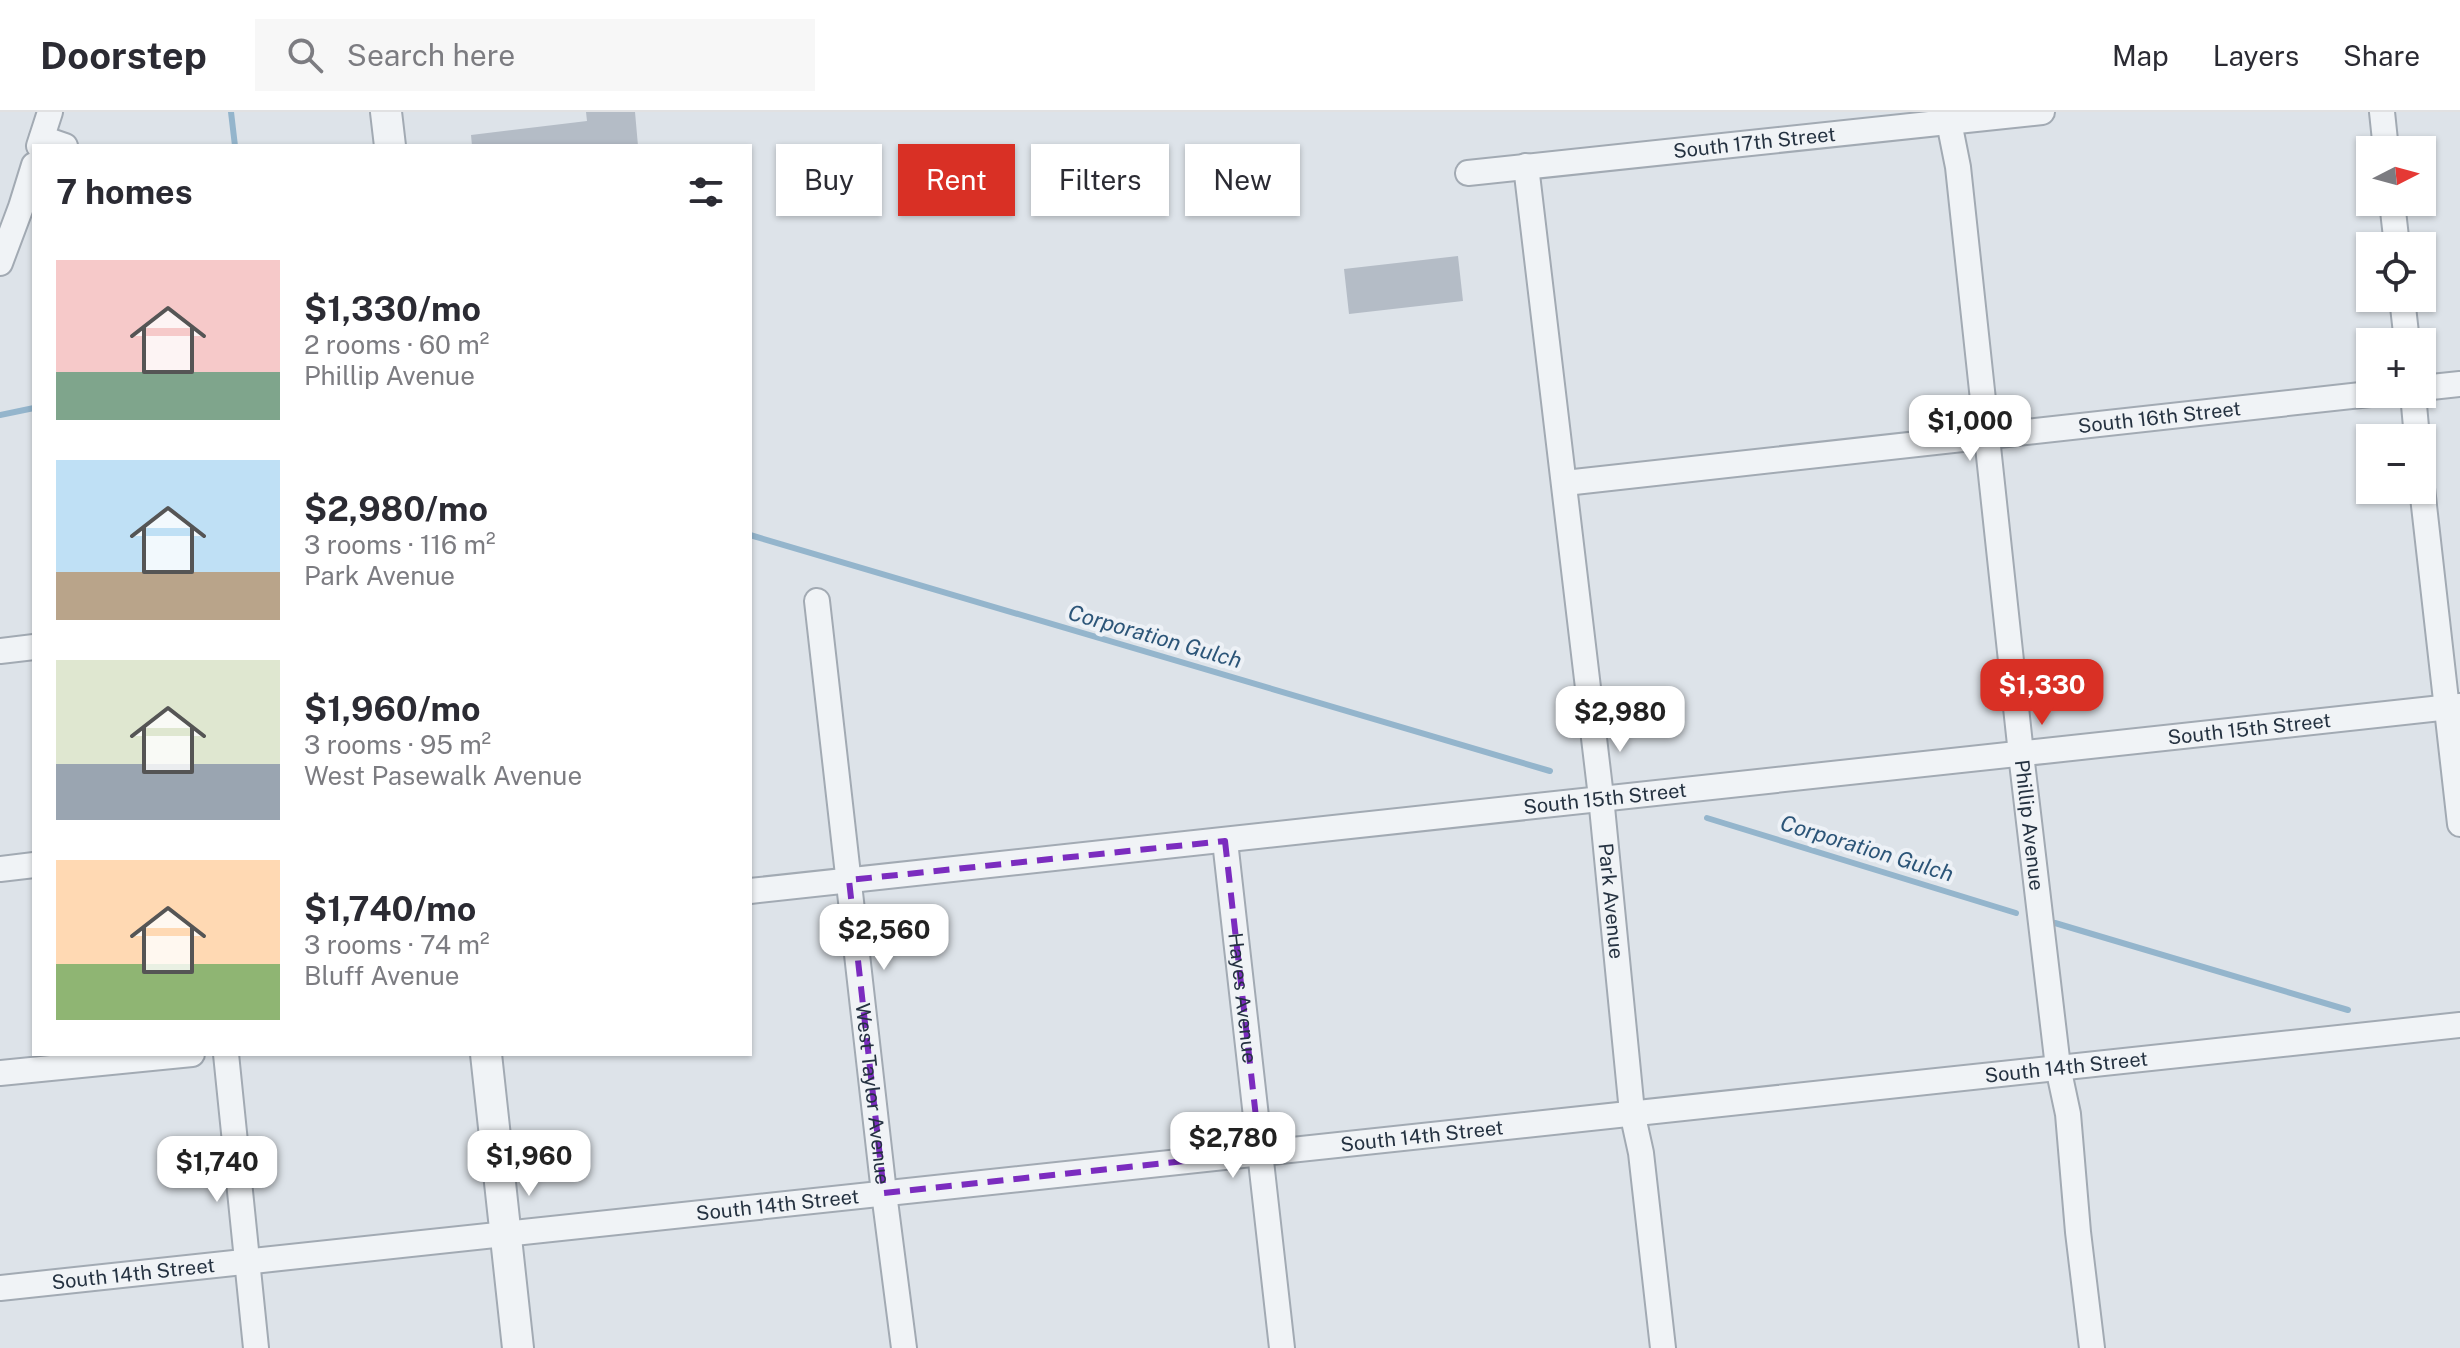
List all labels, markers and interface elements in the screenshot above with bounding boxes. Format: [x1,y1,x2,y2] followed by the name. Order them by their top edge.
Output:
[255,19,815,91] search box
[40,33,207,78] text: Doorstep
[283,33,327,77] icon: search
[347,37,515,73] text: Search here
[2112,39,2169,72] text: Map
[2213,39,2299,72] text: Layers
[2343,39,2420,72] text: Share
[1672,122,1837,163] street label: South 17th Street
[2356,136,2436,216] north arrow
[2356,136,2436,504] map controls
[776,144,882,216] chip: Buy
[898,144,1015,216] chip: Rent
[1031,144,1169,216] chip: Filters
[1185,144,1300,216] chip: New
[684,170,728,214] icon: filters
[56,172,193,212] text: 7 homes
[2356,232,2436,312] button: locate
[304,289,481,329] text: $1,330/mo
[120,292,216,388] icon: home
[2356,328,2436,408] button: +
[304,329,489,360] text: 2 rooms · 60 m²
[304,360,475,391] text: Phillip Avenue
[1905,395,2035,463] pin: $1,000
[2077,396,2242,438] street label: South 16th Street
[1927,405,2013,436] text: $1,000
[2356,424,2436,504] button: −
[304,489,488,529] text: $2,980/mo
[120,492,216,588] icon: home
[304,529,496,560] text: 3 rooms · 116 m²
[304,560,455,591] text: Park Avenue
[1065,599,1245,673] water label: Corporation Gulch
[1977,659,2107,727] pin: $1,330
[1998,669,2086,700] text: $1,330
[1555,686,1685,754] pin: $2,980
[304,689,481,729] text: $1,960/mo
[120,692,216,788] icon: home
[1574,696,1666,727] text: $2,980
[2166,708,2332,750] street label: South 15th Street
[304,729,491,760] text: 3 rooms · 95 m²
[2010,758,2049,892] street label: Phillip Avenue
[304,760,582,791] text: West Pasewalk Avenue
[1522,778,1688,819] street label: South 15th Street
[1777,809,1957,887] water label: Corporation Gulch
[1594,842,1629,960] street label: Park Avenue
[304,889,476,929] text: $1,740/mo
[120,892,216,988] icon: home
[819,904,949,972] pin: $2,560
[838,914,930,945] text: $2,560
[304,929,490,960] text: 3 rooms · 74 m²
[1223,931,1262,1065] street label: Hayes Avenue
[304,960,460,991] text: Bluff Avenue
[851,1002,895,1186] street label: West Taylor Avenue
[1983,1046,2149,1088] street label: South 14th Street
[1168,1112,1298,1180] pin: $2,780
[1339,1115,1505,1157] street label: South 14th Street
[1188,1122,1278,1153] text: $2,780
[464,1130,594,1198] pin: $1,960
[152,1136,282,1204] pin: $1,740
[486,1140,572,1171] text: $1,960
[175,1146,259,1177] text: $1,740
[695,1184,860,1226] street label: South 14th Street
[50,1253,216,1294] street label: South 14th Street

